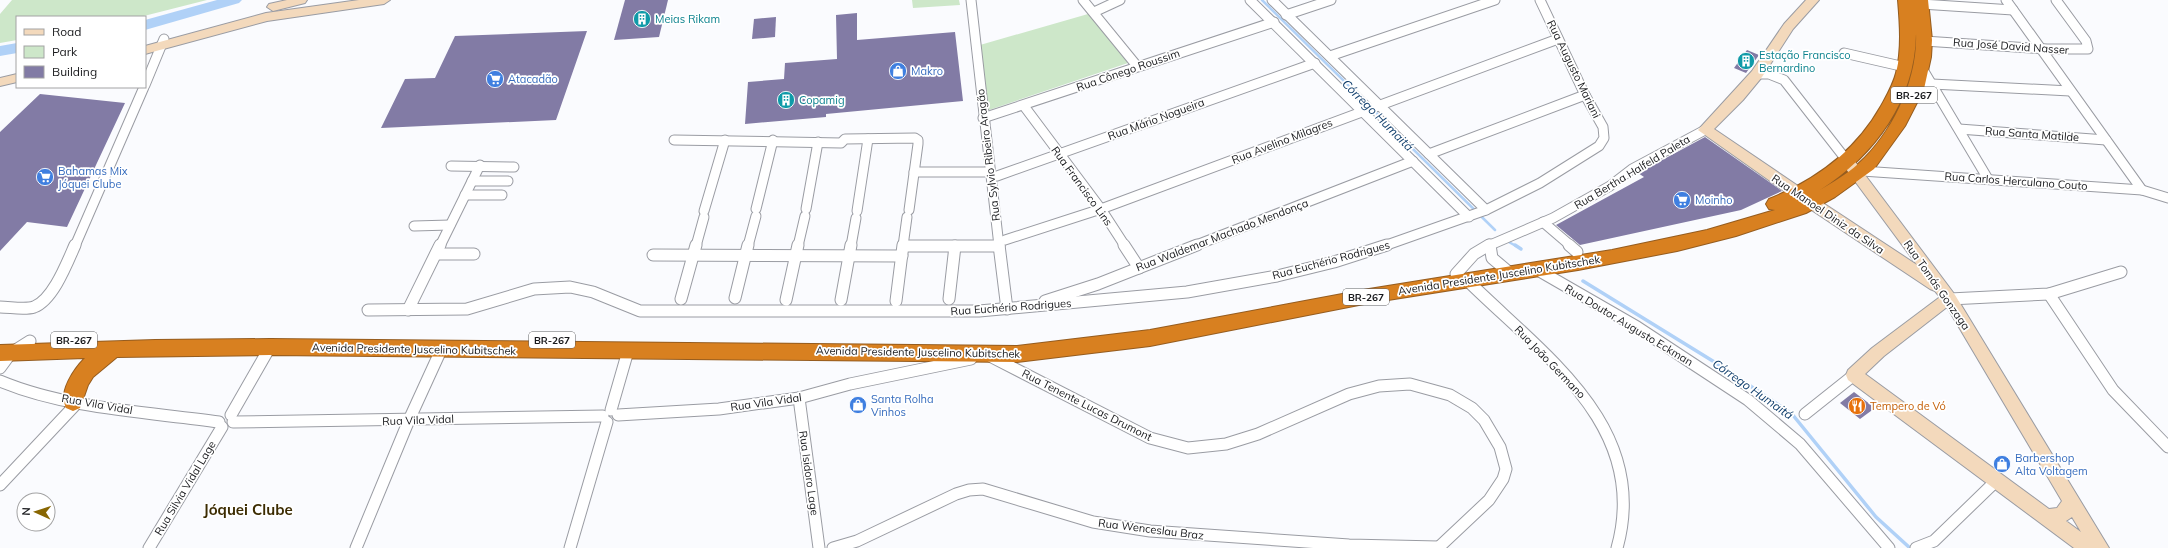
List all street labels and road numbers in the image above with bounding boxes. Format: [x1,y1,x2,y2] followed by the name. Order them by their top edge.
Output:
[1544,18,1604,120] street label: Rua Augusto Mariani
[1953,35,2069,57] street label: Rua José David Nasser
[1074,46,1182,94] street label: Rua Cônego Roussim
[1891,87,1937,103] road number: BR-267
[973,88,1003,222] street label: Rua Sylvio Ribeiro Aragão
[1106,95,1206,143] street label: Rua Mário Nogueira
[1230,115,1334,167] street label: Rua Avelino Milagres
[1984,124,2080,144] street label: Rua Santa Matilde
[1571,132,1693,212] street label: Rua Bertha Halfeld Paleta
[1048,143,1116,229] street label: Rua Francisco Lins
[1944,169,2088,193] street label: Rua Carlos Herculano Couto
[1769,171,1887,257] street label: Rua Manoel Diniz da Silva
[1134,196,1310,274] street label: Rua Waldemar Machado Mendonça
[1901,237,1973,333] street label: Rua Tomás Gonzaga
[1271,238,1391,282] street label: Rua Euchério Rodrigues
[1397,252,1601,298] street label: Avenida Presidente Juscelino Kubitschek
[1562,281,1696,369] street label: Rua Doutor Augusto Eckman
[1343,289,1389,305] road number: BR-267
[950,296,1072,318] street label: Rua Euchério Rodrigues
[1512,323,1588,401] street label: Rua João Germano
[51,332,97,348] road number: BR-267
[529,332,575,348] road number: BR-267
[312,340,517,358] street label: Avenida Presidente Juscelino Kubitschek
[816,343,1021,361] street label: Avenida Presidente Juscelino Kubitschek
[1020,366,1154,444] street label: Rua Tenente Lucas Drumont
[729,390,803,414] street label: Rua Vila Vidal
[60,391,134,417] street label: Rua Vila Vidal
[382,412,454,428] street label: Rua Vila Vidal
[796,430,822,516] street label: Rua Isidoro Lage
[151,438,219,538] street label: Rua Silvia Vidal Lage
[1097,516,1205,542] street label: Rua Wenceslau Braz

